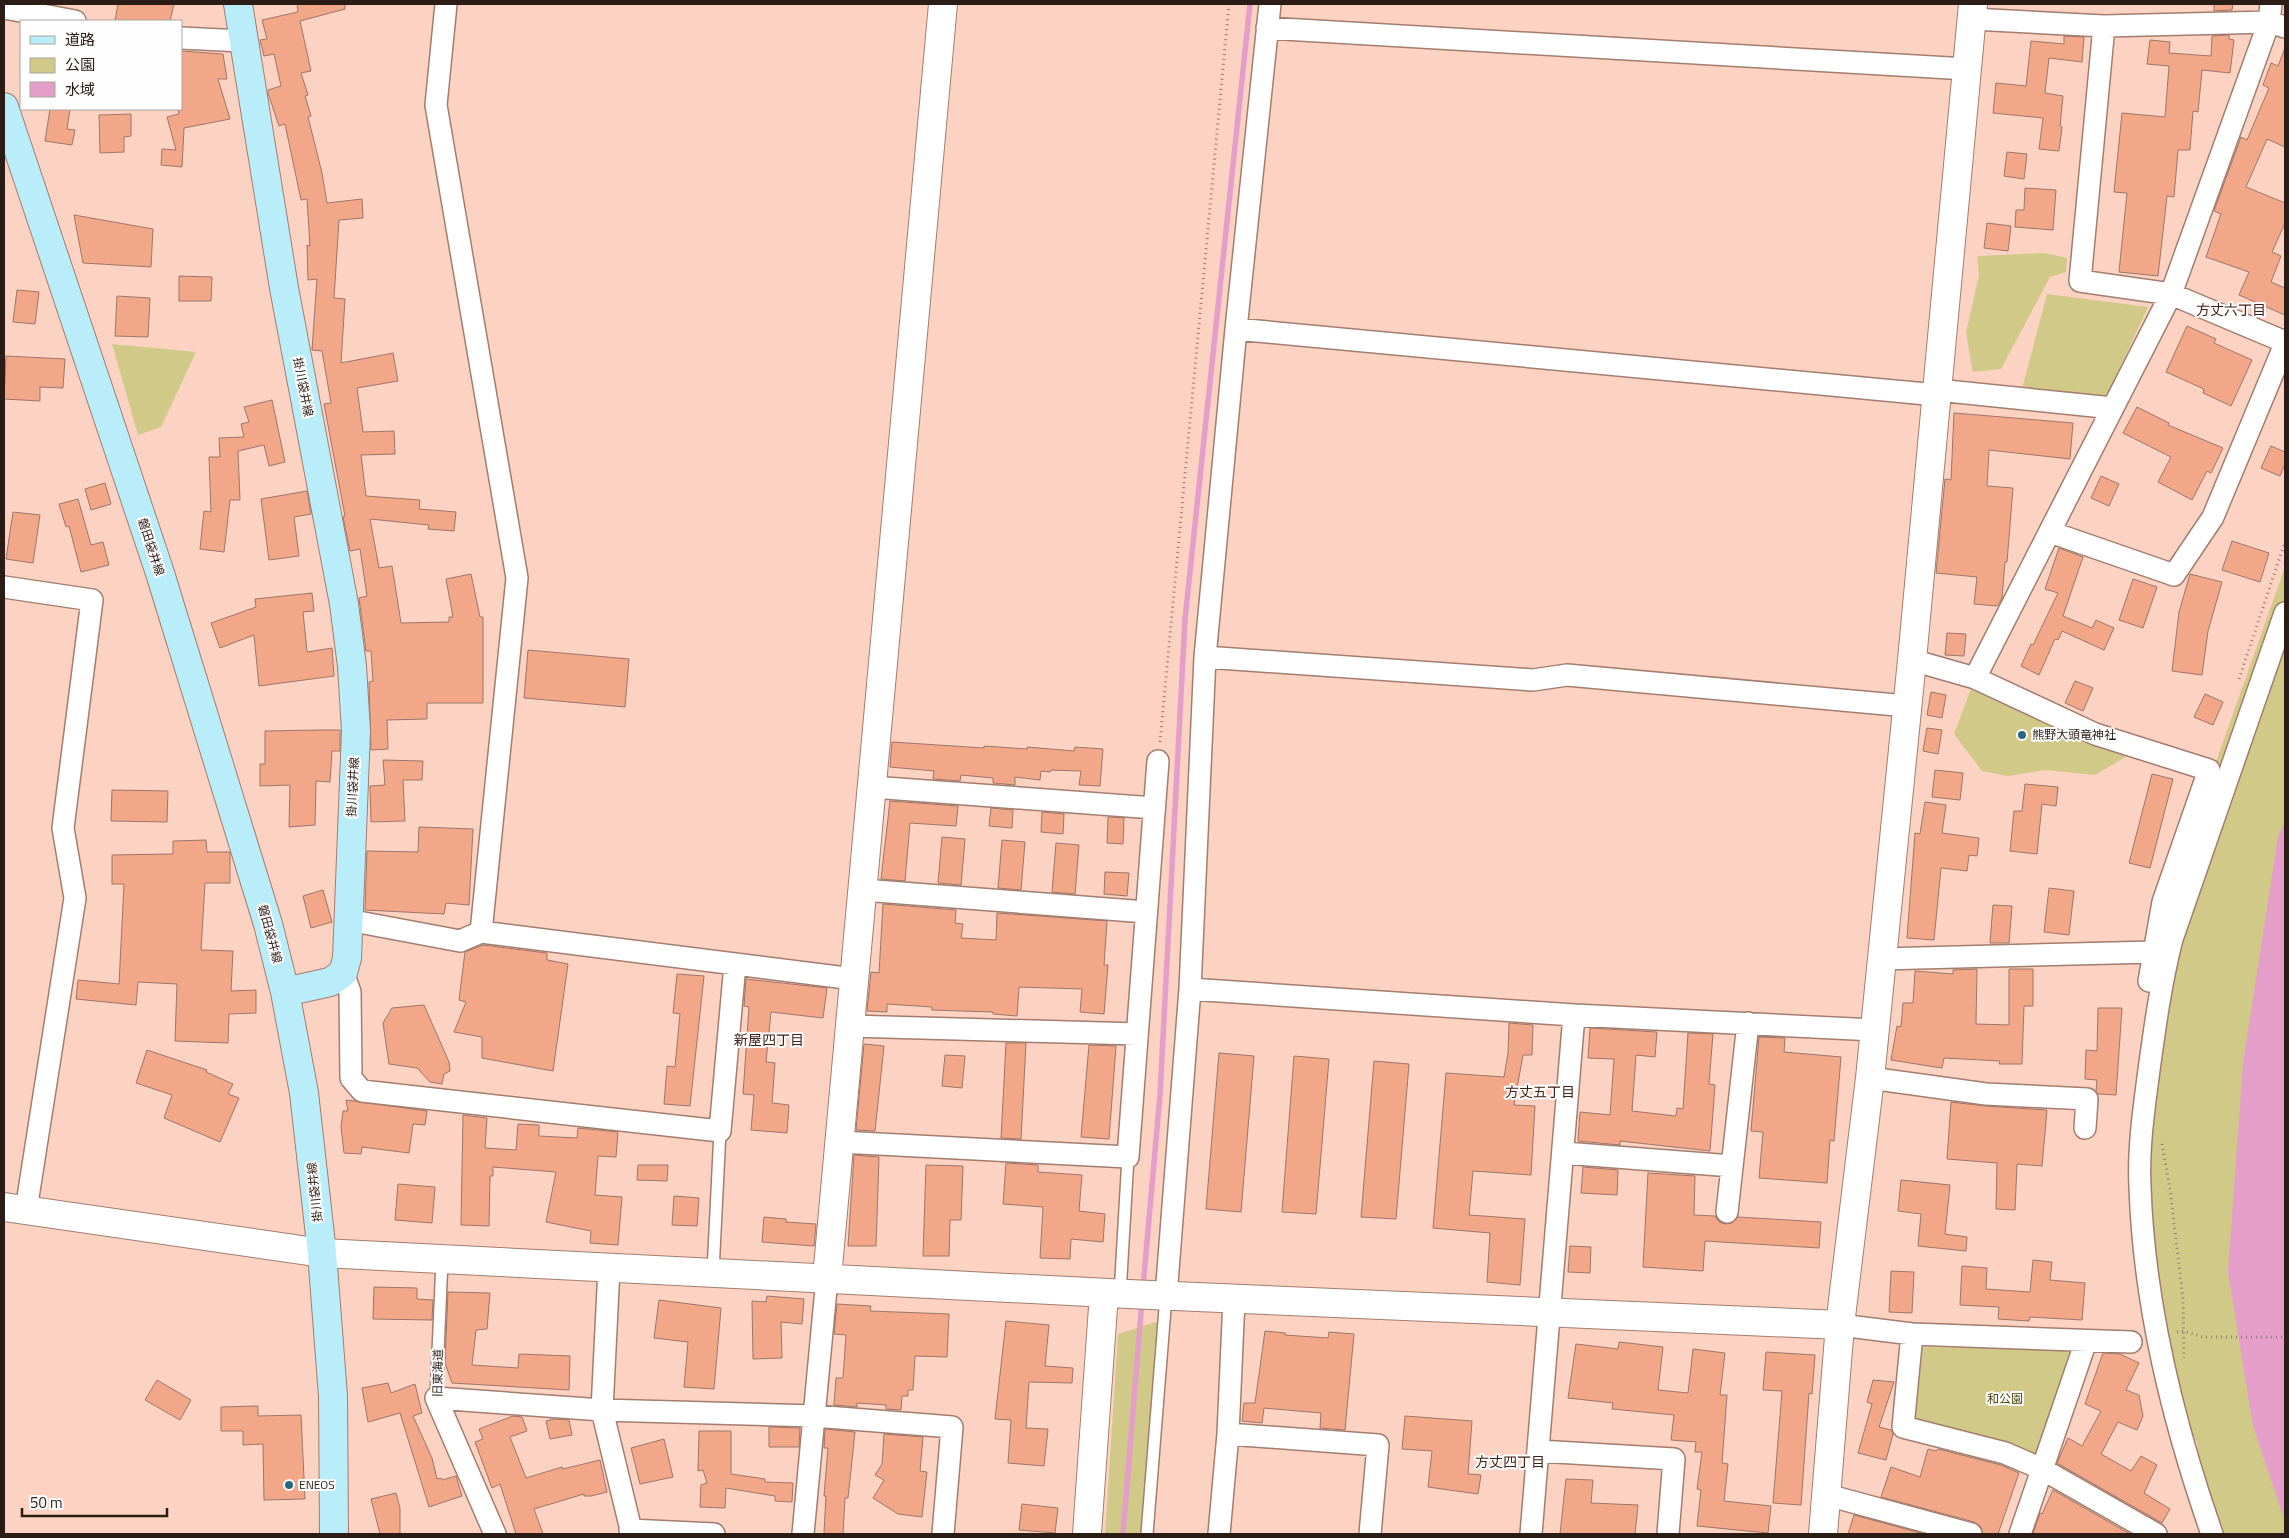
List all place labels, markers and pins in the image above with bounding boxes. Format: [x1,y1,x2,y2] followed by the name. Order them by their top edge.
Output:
[2032,725,2116,744] place label: 熊野大頭竜神社
[2016,729,2028,741] marker: 熊野大頭竜神社
[299,1475,335,1494] place label: ENEOS
[283,1479,295,1491] marker: ENEOS

